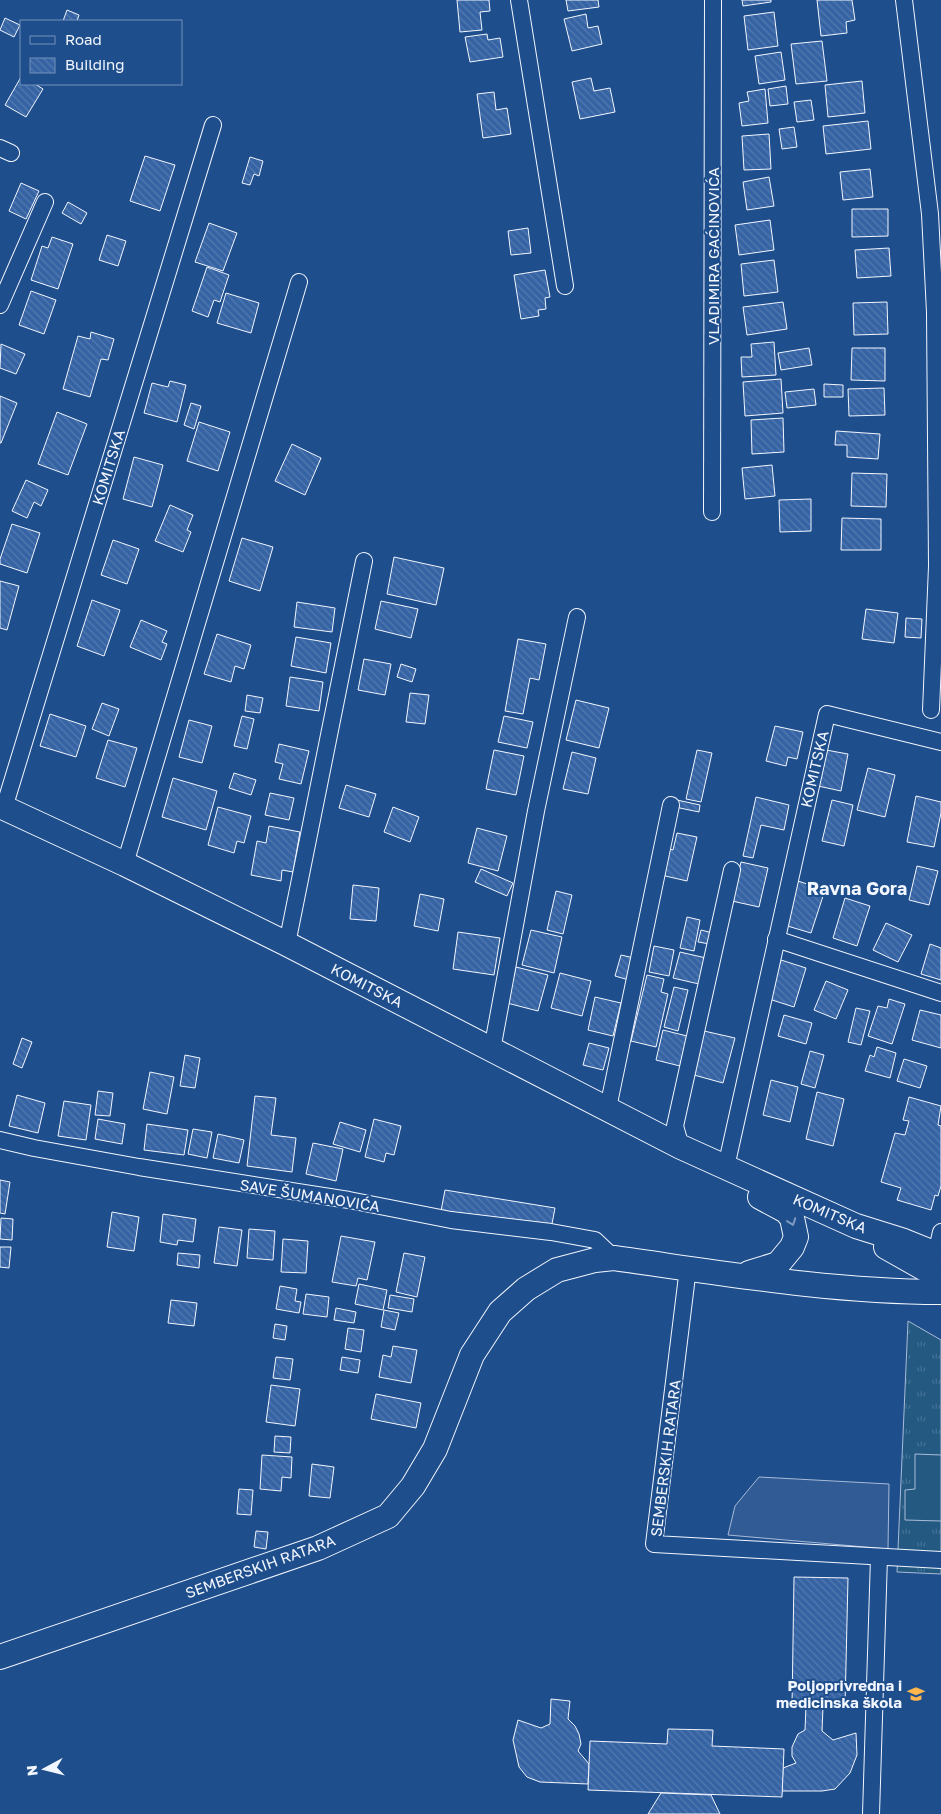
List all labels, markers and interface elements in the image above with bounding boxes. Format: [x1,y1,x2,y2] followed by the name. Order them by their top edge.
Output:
[20,20,182,85] legend
[65,30,102,48] text: Road
[65,55,125,73] text: Building
[704,167,722,345] street label: VLADIMIRA GAĆINOVIĆA
[88,427,128,507] street label: KOMITSKA
[796,729,832,809] street label: KOMITSKA
[807,877,907,899] district label: Ravna Gora
[328,959,406,1011] street label: KOMITSKA
[239,1175,381,1215] street label: SAVE ŠUMANOVIĆA
[790,1189,870,1237] street label: KOMITSKA
[786,1217,796,1226] one-way arrow
[646,1378,684,1538] street label: SEMBERSKIH RATARA
[183,1530,337,1602] street label: SEMBERSKIH RATARA
[776,1676,902,1711] place label: Poljoprivredna i medicinska škola
[906,1684,926,1704] school or university icon: Poljoprivredna i medicinska škola
[20,1744,70,1794] north arrow
[23,1764,41,1777] text: N

